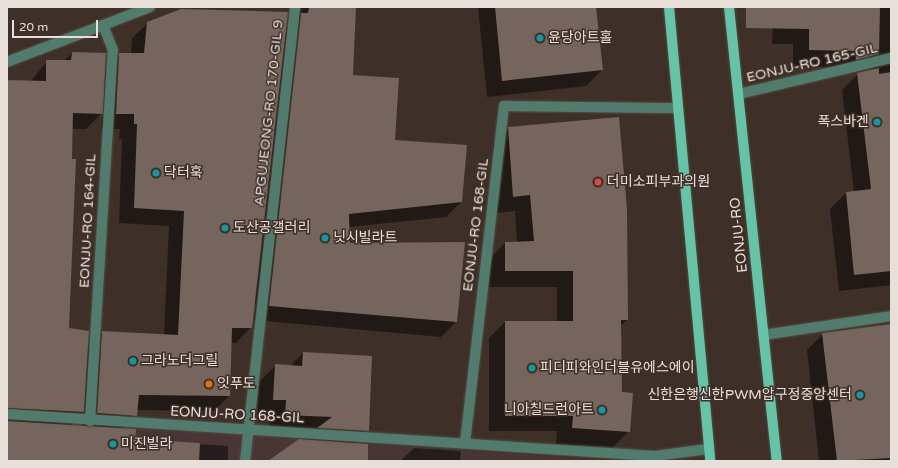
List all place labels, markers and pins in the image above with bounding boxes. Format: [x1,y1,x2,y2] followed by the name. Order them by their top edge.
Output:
[548,30,612,46] place label: 윤당아트홀
[535,33,545,43] marker: 윤당아트홀
[817,114,869,130] place label: 폭스바겐
[872,117,882,127] marker: 폭스바겐
[164,165,203,181] place label: 닥터훅
[151,168,161,178] marker: 닥터훅
[607,174,710,190] place label: 더미소피부과의원
[592,176,604,188] marker: 더미소피부과의원
[233,220,310,236] place label: 도산공갤러리
[220,223,230,233] marker: 도산공갤러리
[333,230,397,246] place label: 닛시빌라트
[320,233,330,243] marker: 닛시빌라트
[141,353,218,369] place label: 그라노더그릴
[128,356,138,366] marker: 그라노더그릴
[540,360,695,376] place label: 피디피와인더블유에스에이
[527,363,537,373] marker: 피디피와인더블유에스에이
[217,376,256,392] place label: 잇푸도
[204,379,214,389] marker: 잇푸도
[647,387,852,403] place label: 신한은행신한PWM압구정중앙센터
[855,390,865,400] marker: 신한은행신한PWM압구정중앙센터
[504,402,594,418] place label: 니아칠드런아트
[597,405,607,415] marker: 니아칠드런아트
[121,436,173,452] place label: 미진빌라
[108,439,118,449] marker: 미진빌라

